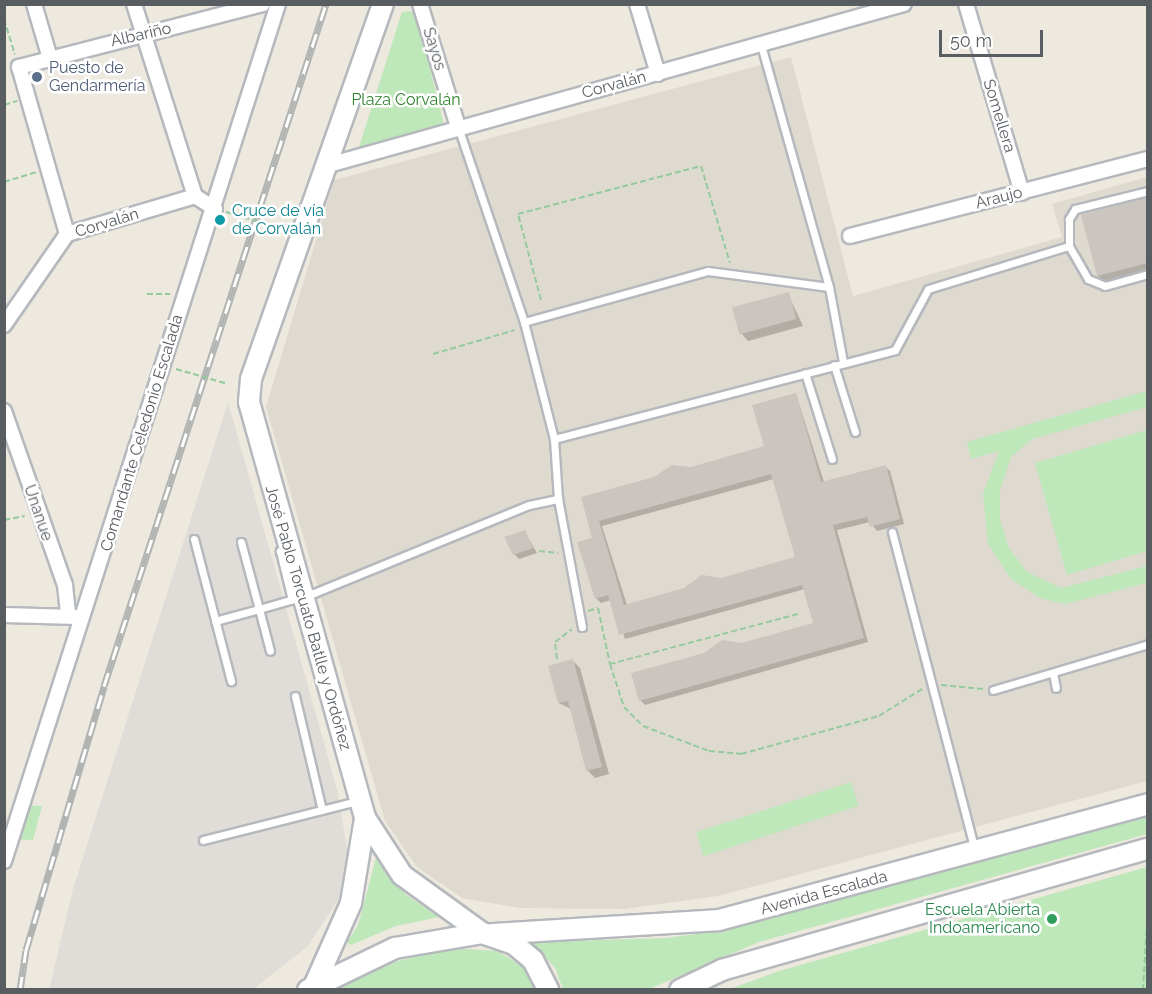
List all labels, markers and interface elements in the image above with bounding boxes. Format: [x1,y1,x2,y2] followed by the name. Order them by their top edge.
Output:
[942,18,1046,56] scale bar
[109,19,173,51] street label: Albariño
[418,25,450,73] street label: Sayos
[950,30,992,51] text: 50 m
[49,58,145,96] place label: Puesto de Gendarmería
[580,67,648,103] street label: Corvalán
[30,70,44,84] marker: Puesto de Gendarmería
[979,77,1019,155] street label: Somellera
[351,90,461,110] park label: Plaza Corvalán
[974,183,1024,213] street label: Araujo
[232,201,324,239] place label: Cruce de vía de Corvalán
[73,204,141,242] street label: Corvalán
[213,213,227,227] marker: Cruce de vía de Corvalán
[97,312,187,554] street label: Comandante Celedonio Escalada
[19,482,57,544] street label: Unanue
[261,483,355,753] street label: José Pablo Torcuato Batlle y Ordóñez
[759,867,889,919] street label: Avenida Escalada
[924,900,1040,938] place label: Escuela Abierta Indoamericano
[1045,912,1059,926] marker: Escuela Abierta Indoamericano

